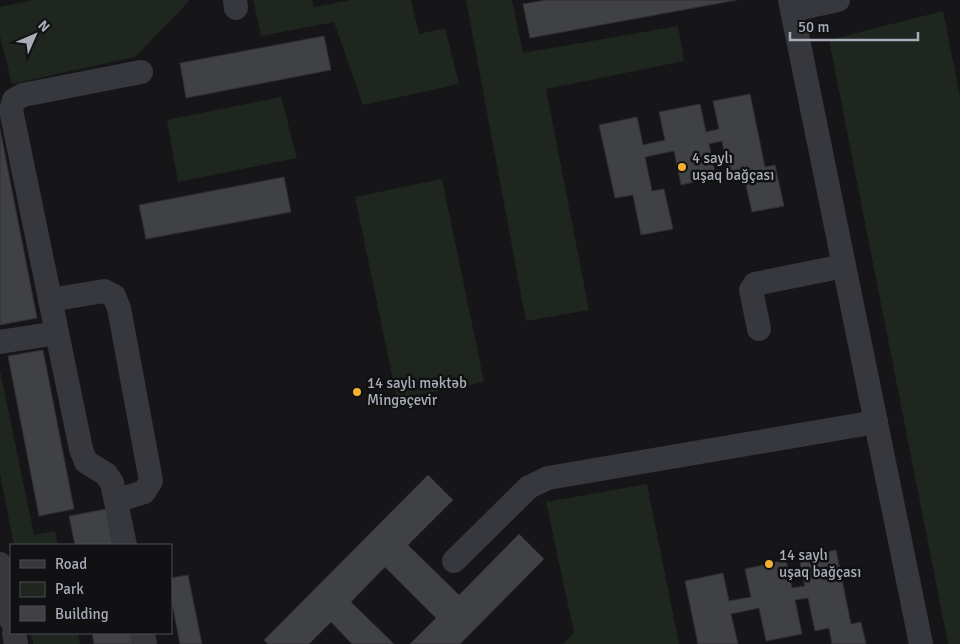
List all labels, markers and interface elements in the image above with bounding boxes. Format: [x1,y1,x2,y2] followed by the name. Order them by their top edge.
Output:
[10,10,60,60] north arrow
[790,10,918,42] scale bar
[34,17,53,36] text: N
[798,18,829,36] text: 50 m
[692,149,774,184] place label: 4 saylı uşaq bağçası
[676,161,688,173] marker: 4 saylı uşaq bağçası
[367,374,467,409] place label: 14 saylı məktəb Mingəçevir
[351,386,363,398] marker: 14 saylı məktəb Mingəçevir
[10,544,172,634] legend
[779,546,861,581] place label: 14 saylı uşaq bağçası
[55,555,87,573] text: Road
[763,558,775,570] marker: 14 saylı uşaq bağçası
[55,580,84,598] text: Park
[55,605,109,623] text: Building

